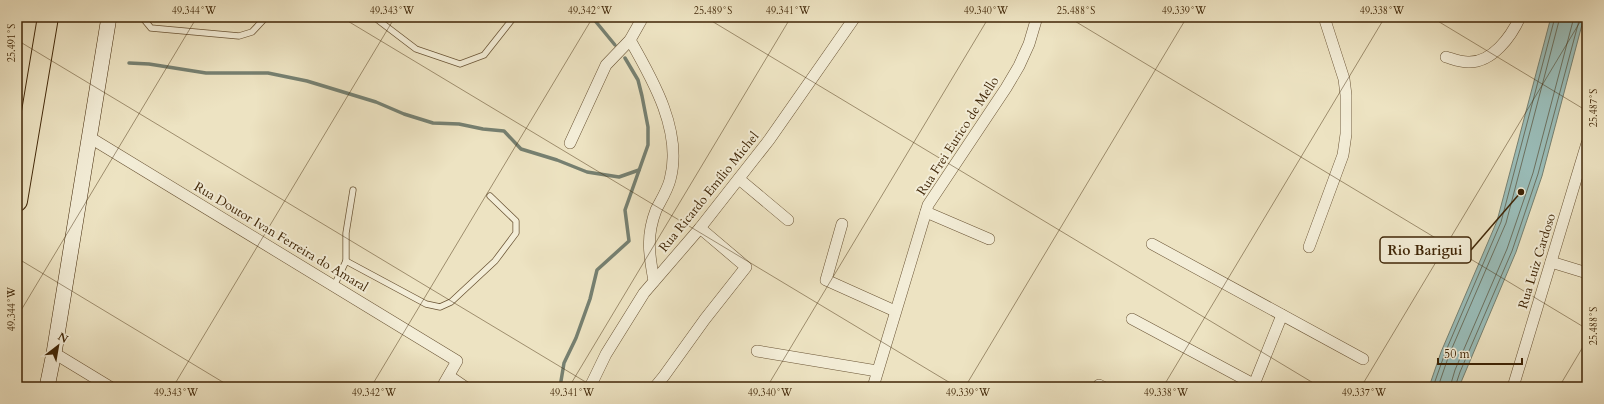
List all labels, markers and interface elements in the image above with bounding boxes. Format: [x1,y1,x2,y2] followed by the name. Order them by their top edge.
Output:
[172,4,217,18] text: 49.344°W
[370,4,415,18] text: 49.343°W
[568,4,613,18] text: 49.342°W
[694,4,732,18] text: 25.489°S
[766,4,811,18] text: 49.341°W
[964,4,1009,18] text: 49.340°W
[1057,4,1095,18] text: 25.488°S
[1162,4,1207,18] text: 49.339°W
[1360,4,1405,18] text: 49.338°W
[5,24,19,62] text: 25.491°S
[913,73,1003,199] street label: Rua Frei Eurico de Mello
[1587,89,1601,127] text: 25.487°S
[655,128,764,256] street label: Rua Ricardo Emílio Michel
[191,178,372,297] street label: Rua Doutor Ivan Ferreira do Amaral
[1514,211,1560,311] street label: Rua Luiz Cardoso
[1380,237,1471,263] callout: Rio Barigui
[1388,241,1463,260] text: Rio Barigui
[5,286,19,331] text: 49.344°W
[1587,307,1601,345] text: 25.488°S
[38,326,78,366] north arrow
[55,329,71,347] text: N
[1438,340,1522,366] scale bar
[1444,346,1471,362] text: 50 m
[154,386,199,400] text: 49.343°W
[352,386,397,400] text: 49.342°W
[550,386,595,400] text: 49.341°W
[748,386,793,400] text: 49.340°W
[946,386,991,400] text: 49.339°W
[1144,386,1189,400] text: 49.338°W
[1342,386,1387,400] text: 49.337°W

